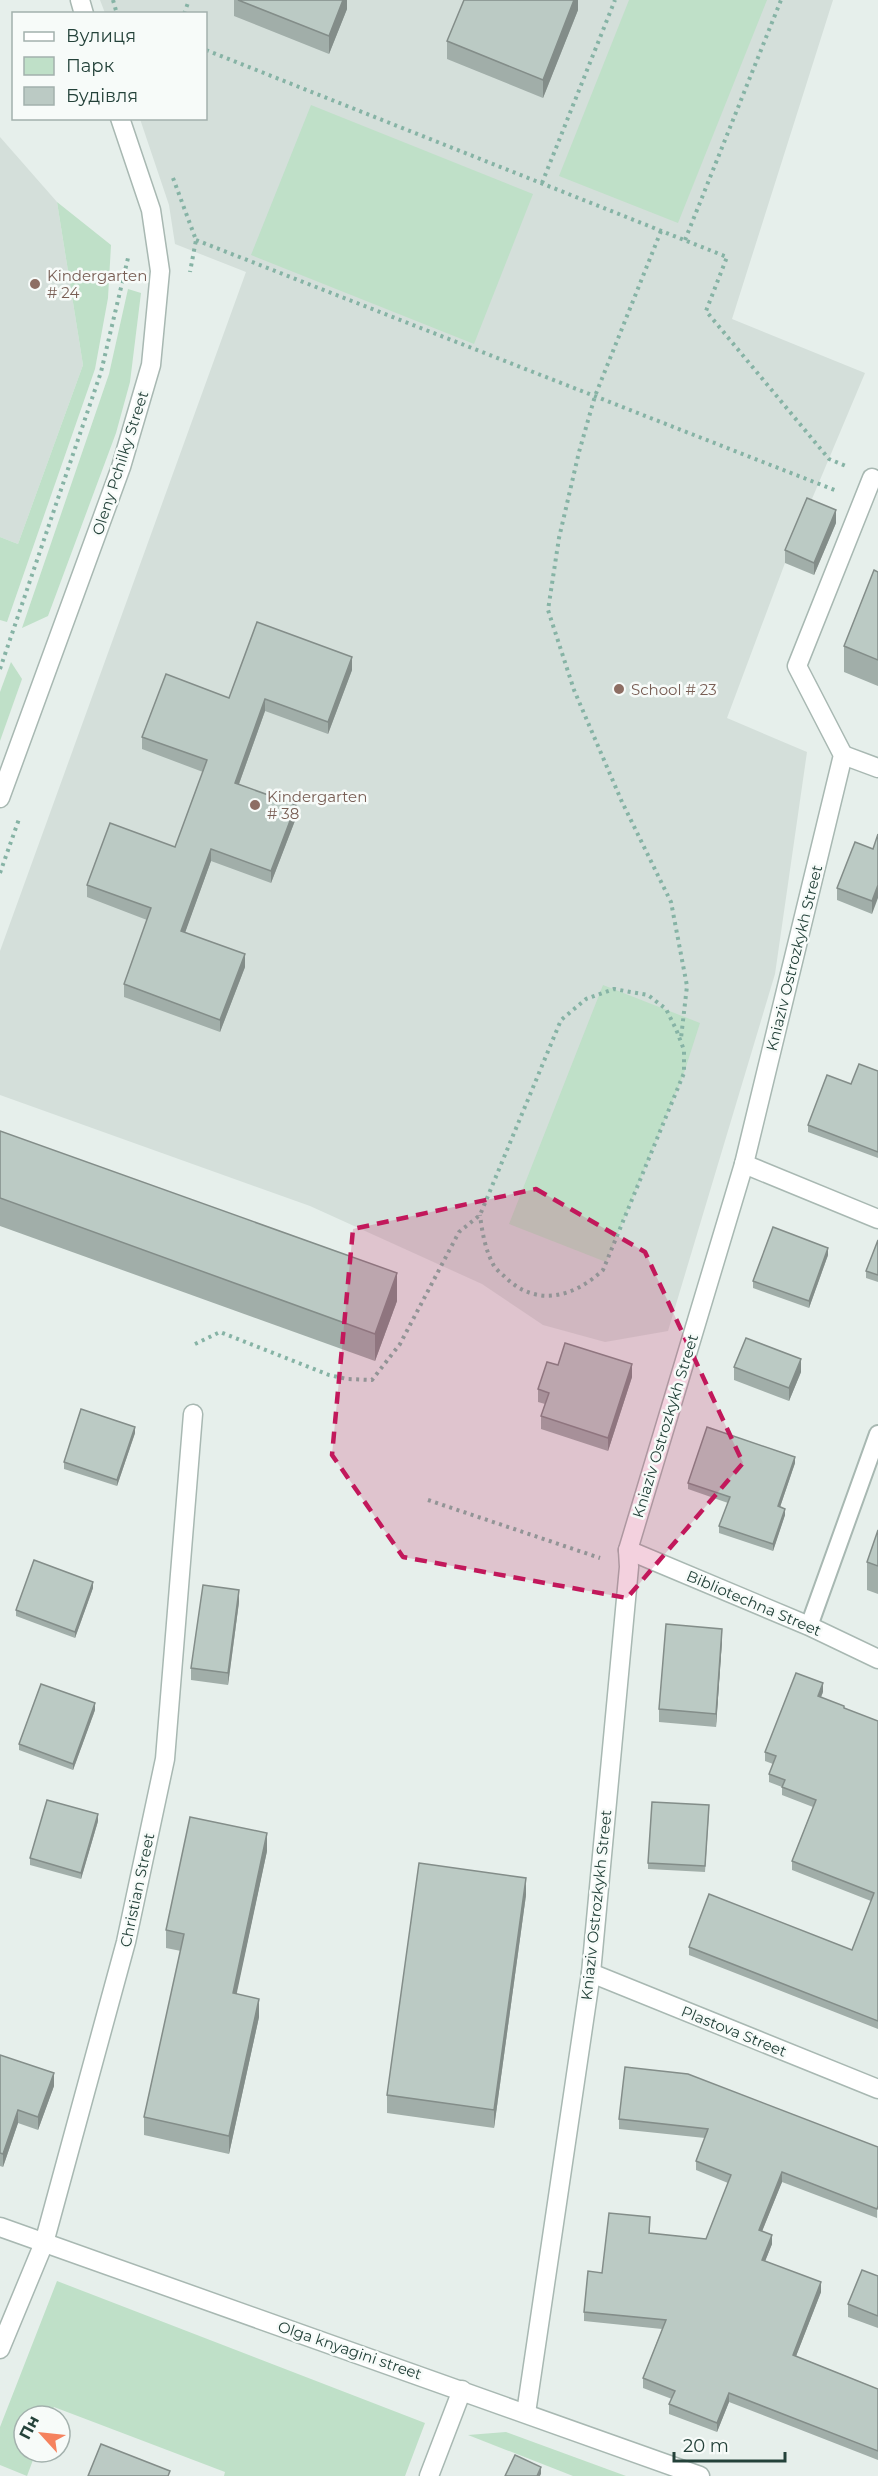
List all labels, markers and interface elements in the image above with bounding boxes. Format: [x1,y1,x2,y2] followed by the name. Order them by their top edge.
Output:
[12,12,207,120] legend
[66,25,136,47] text: Вулиця
[66,55,115,77] text: Парк
[66,85,138,107] text: Будівля
[47,266,147,302] place label: Kindergarten # 24
[28,277,42,291] marker: Kindergarten # 24
[88,388,152,538] street label: Oleny Pchilky Street
[631,680,717,699] place label: School # 23
[612,682,626,696] marker: School # 23
[267,787,367,823] place label: Kindergarten # 38
[248,798,262,812] marker: Kindergarten # 38
[762,863,826,1053] street label: Kniaziv Ostrozkykh Street
[628,1332,702,1520] street label: Kniaziv Ostrozkykh Street
[684,1566,824,1640] street label: Bibliotechna Street
[577,1809,615,2001] street label: Kniaziv Ostrozkykh Street
[116,1831,158,1949] street label: Christian Street
[679,2001,789,2061] street label: Plastova Street
[276,2316,424,2384] street label: Olga knyagini street
[12,2404,72,2464] north arrow
[15,2412,43,2442] text: Пн
[674,2425,785,2463] scale bar
[683,2435,729,2457] text: 20 m

